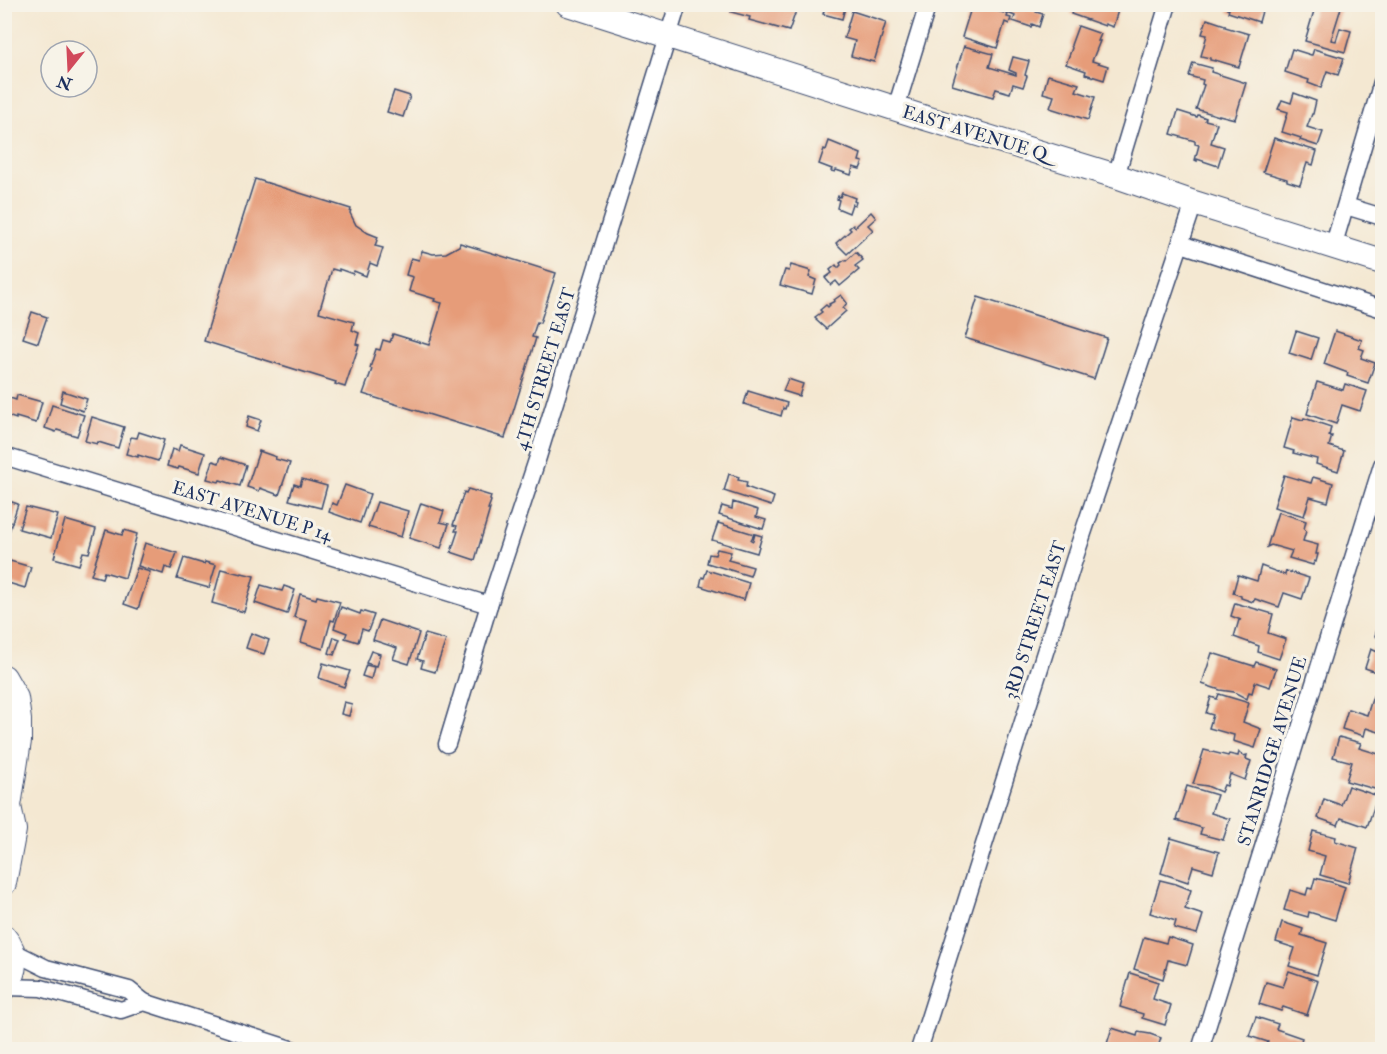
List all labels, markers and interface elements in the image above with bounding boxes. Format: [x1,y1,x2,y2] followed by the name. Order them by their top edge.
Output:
[39,39,99,99] north arrow
[54,70,76,94] text: N
[899,100,1062,170] street label: EAST AVENUE Q
[510,285,581,453] street label: 4TH STREET EAST
[169,476,336,547] street label: EAST AVENUE P 14
[999,537,1072,702] street label: 3RD STREET EAST
[1233,653,1312,849] street label: STANRIDGE AVENUE

